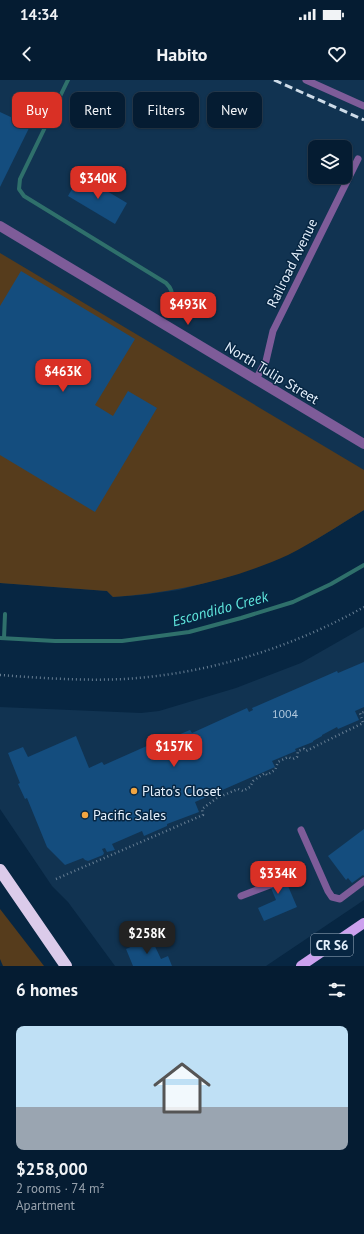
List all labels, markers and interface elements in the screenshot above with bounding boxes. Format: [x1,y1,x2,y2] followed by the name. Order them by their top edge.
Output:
[20,5,58,24] text: 14:34
[16,43,38,65] icon: back
[157,43,208,66] text: Habito
[326,43,348,65] icon: heart
[12,92,62,128] chip: Buy
[70,92,125,128] chip: Rent
[133,92,199,128] chip: Filters
[207,92,262,128] chip: New
[308,140,352,184] map controls
[308,140,352,184] button: layers
[70,166,126,200] pin: $340K
[79,170,117,187] text: $340K
[263,216,321,310] street label: Railroad Avenue
[160,292,216,326] pin: $493K
[169,296,207,313] text: $493K
[222,338,323,408] street label: North Tulip Street
[35,359,91,393] pin: $463K
[44,363,82,380] text: $463K
[170,586,271,630] water label: Escondido Creek
[272,706,299,721] house number: 1004
[146,734,202,768] pin: $157K
[155,738,193,755] text: $157K
[142,782,222,800] place label: Plato's Closet
[129,786,139,796] marker: Plato's Closet
[93,806,166,824] place label: Pacific Sales
[80,810,90,820] marker: Pacific Sales
[250,861,306,895] pin: $334K
[259,865,297,882] text: $334K
[119,921,175,955] pin: $258K
[128,925,166,942] text: $258K
[311,934,353,956] road number: CR S6
[16,979,78,1001] text: 6 homes
[326,979,348,1001] icon: filters
[146,1052,218,1124] icon: home
[16,1158,88,1180] text: $258,000
[16,1180,105,1197] text: 2 rooms · 74 m²
[16,1197,75,1214] text: Apartment

